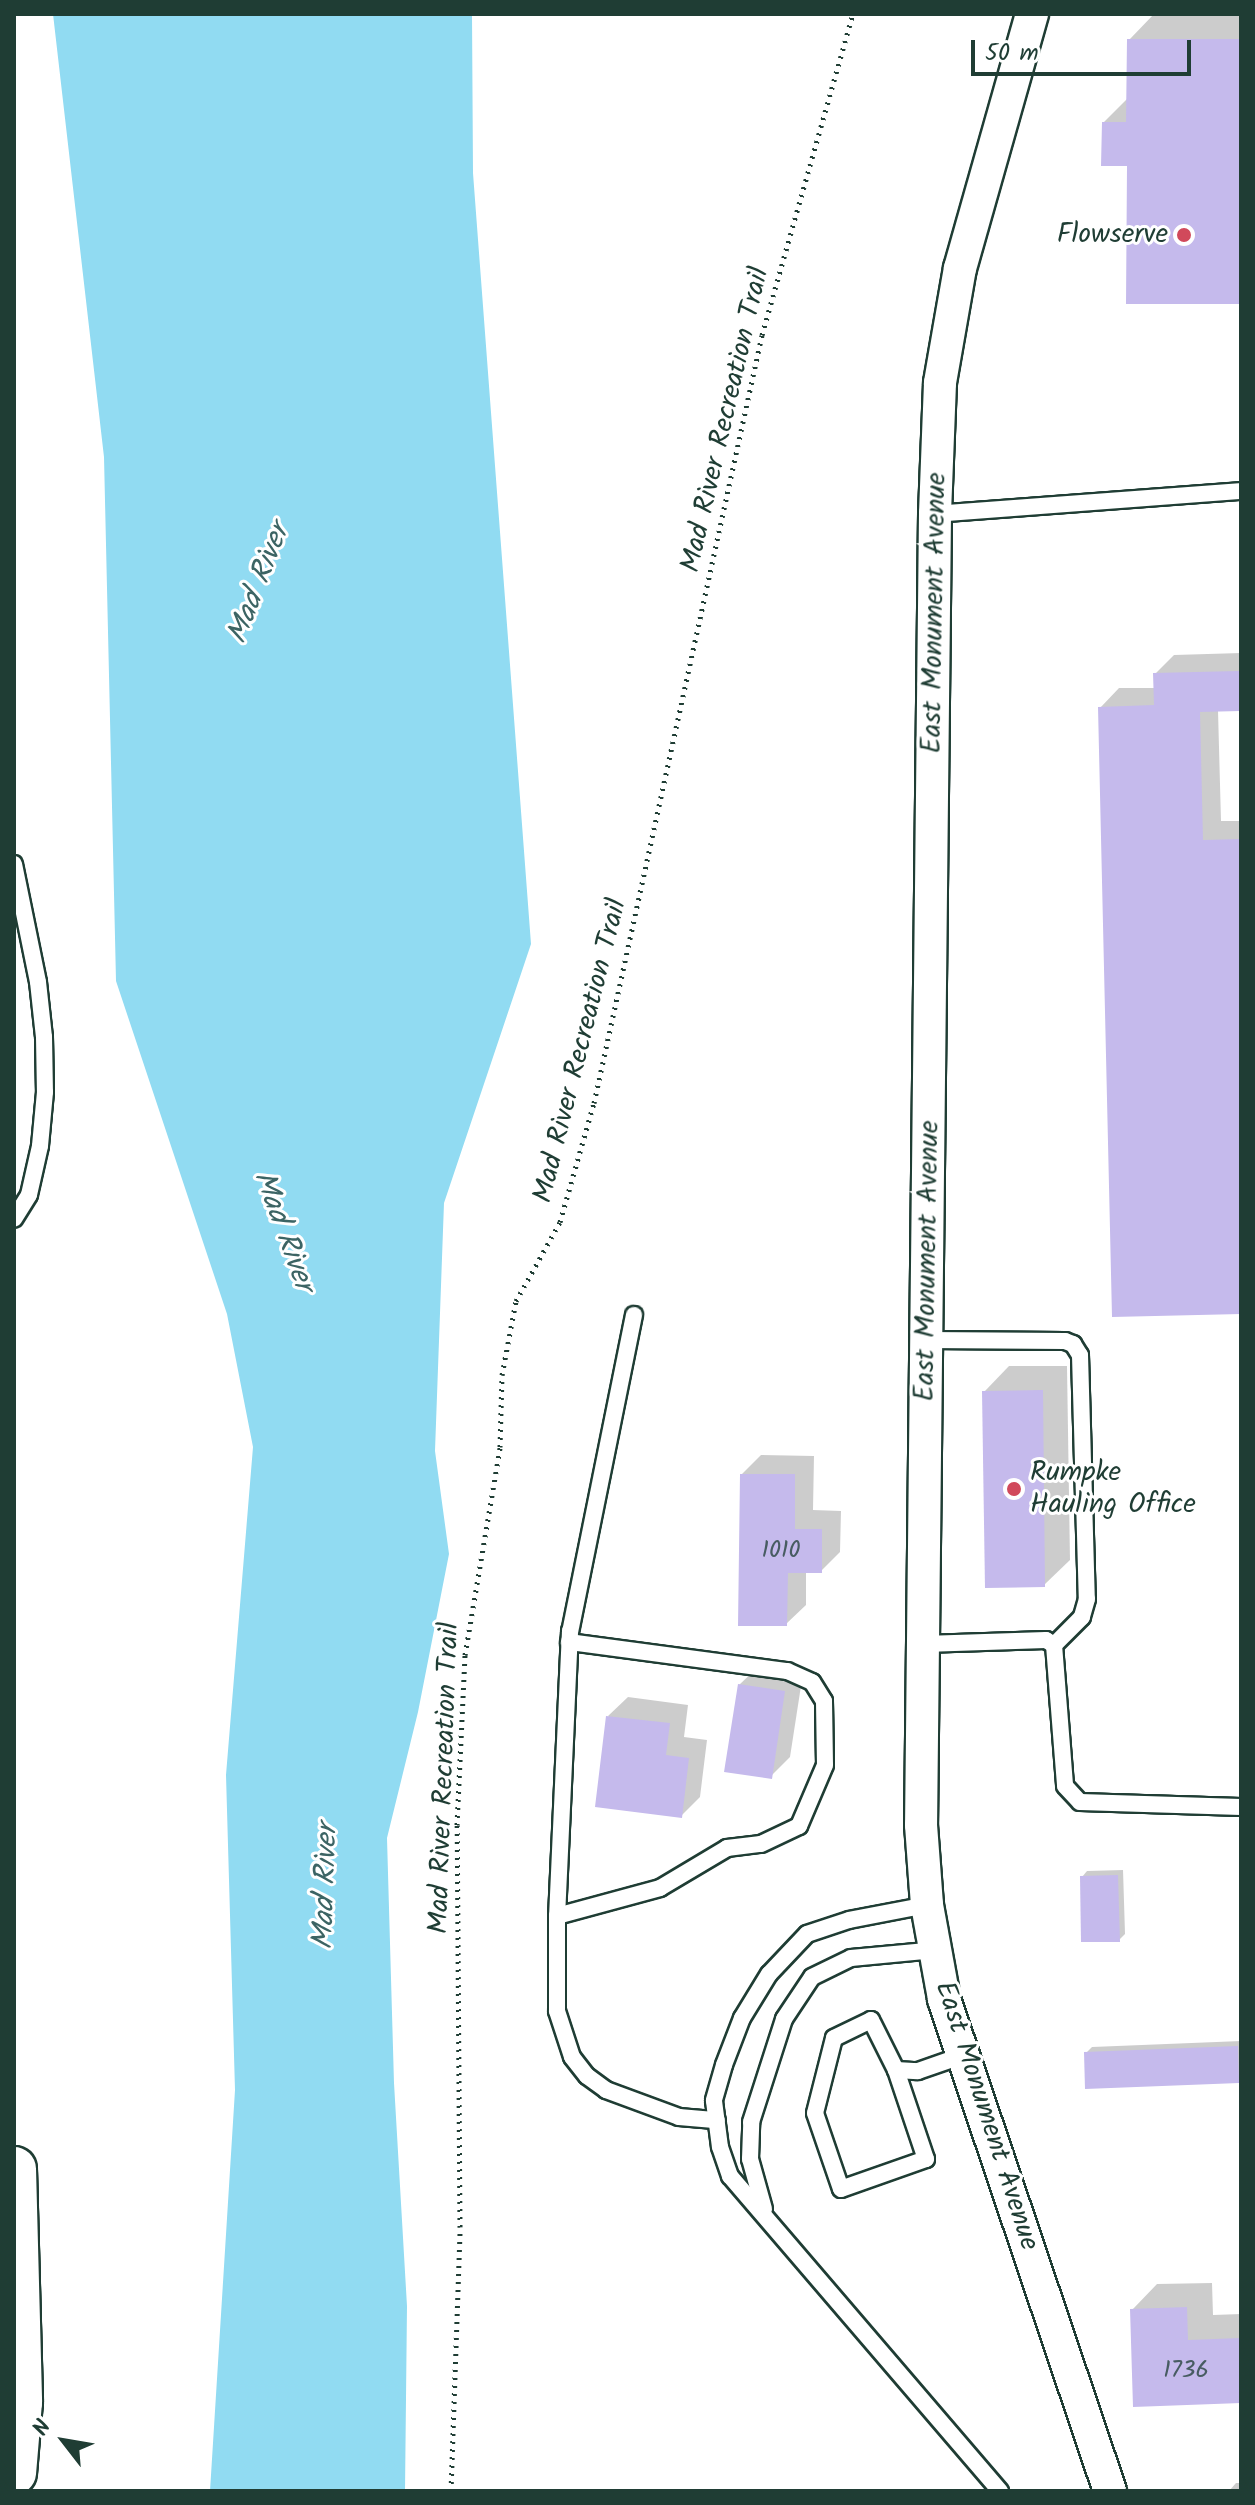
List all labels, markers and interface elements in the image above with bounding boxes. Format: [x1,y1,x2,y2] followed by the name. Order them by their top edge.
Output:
[975,24,1195,74] scale bar
[985,34,1039,73] text: 50 m
[1057,218,1168,252] place label: Flowserve
[1175,226,1193,244] marker: Flowserve
[675,264,777,576] street label: Mad River Recreation Trail
[916,472,954,754] street label: East Monument Avenue
[220,519,298,649] water label: Mad River
[527,896,635,1206] street label: Mad River Recreation Trail
[909,1120,947,1402] street label: East Monument Avenue
[245,1166,321,1296] water label: Mad River
[1030,1456,1196,1522] place label: Rumpke Hauling Office
[1005,1480,1023,1498] marker: Rumpke Hauling Office
[761,1537,801,1565] house number: 1010
[423,1622,467,1934] street label: Mad River Recreation Trail
[306,1824,346,1950] water label: Mad River
[927,1977,1045,2255] street label: East Monument Avenue
[1163,2357,1209,2385] house number: 1736
[24,2401,104,2481] north arrow
[24,2413,62,2443] text: N

